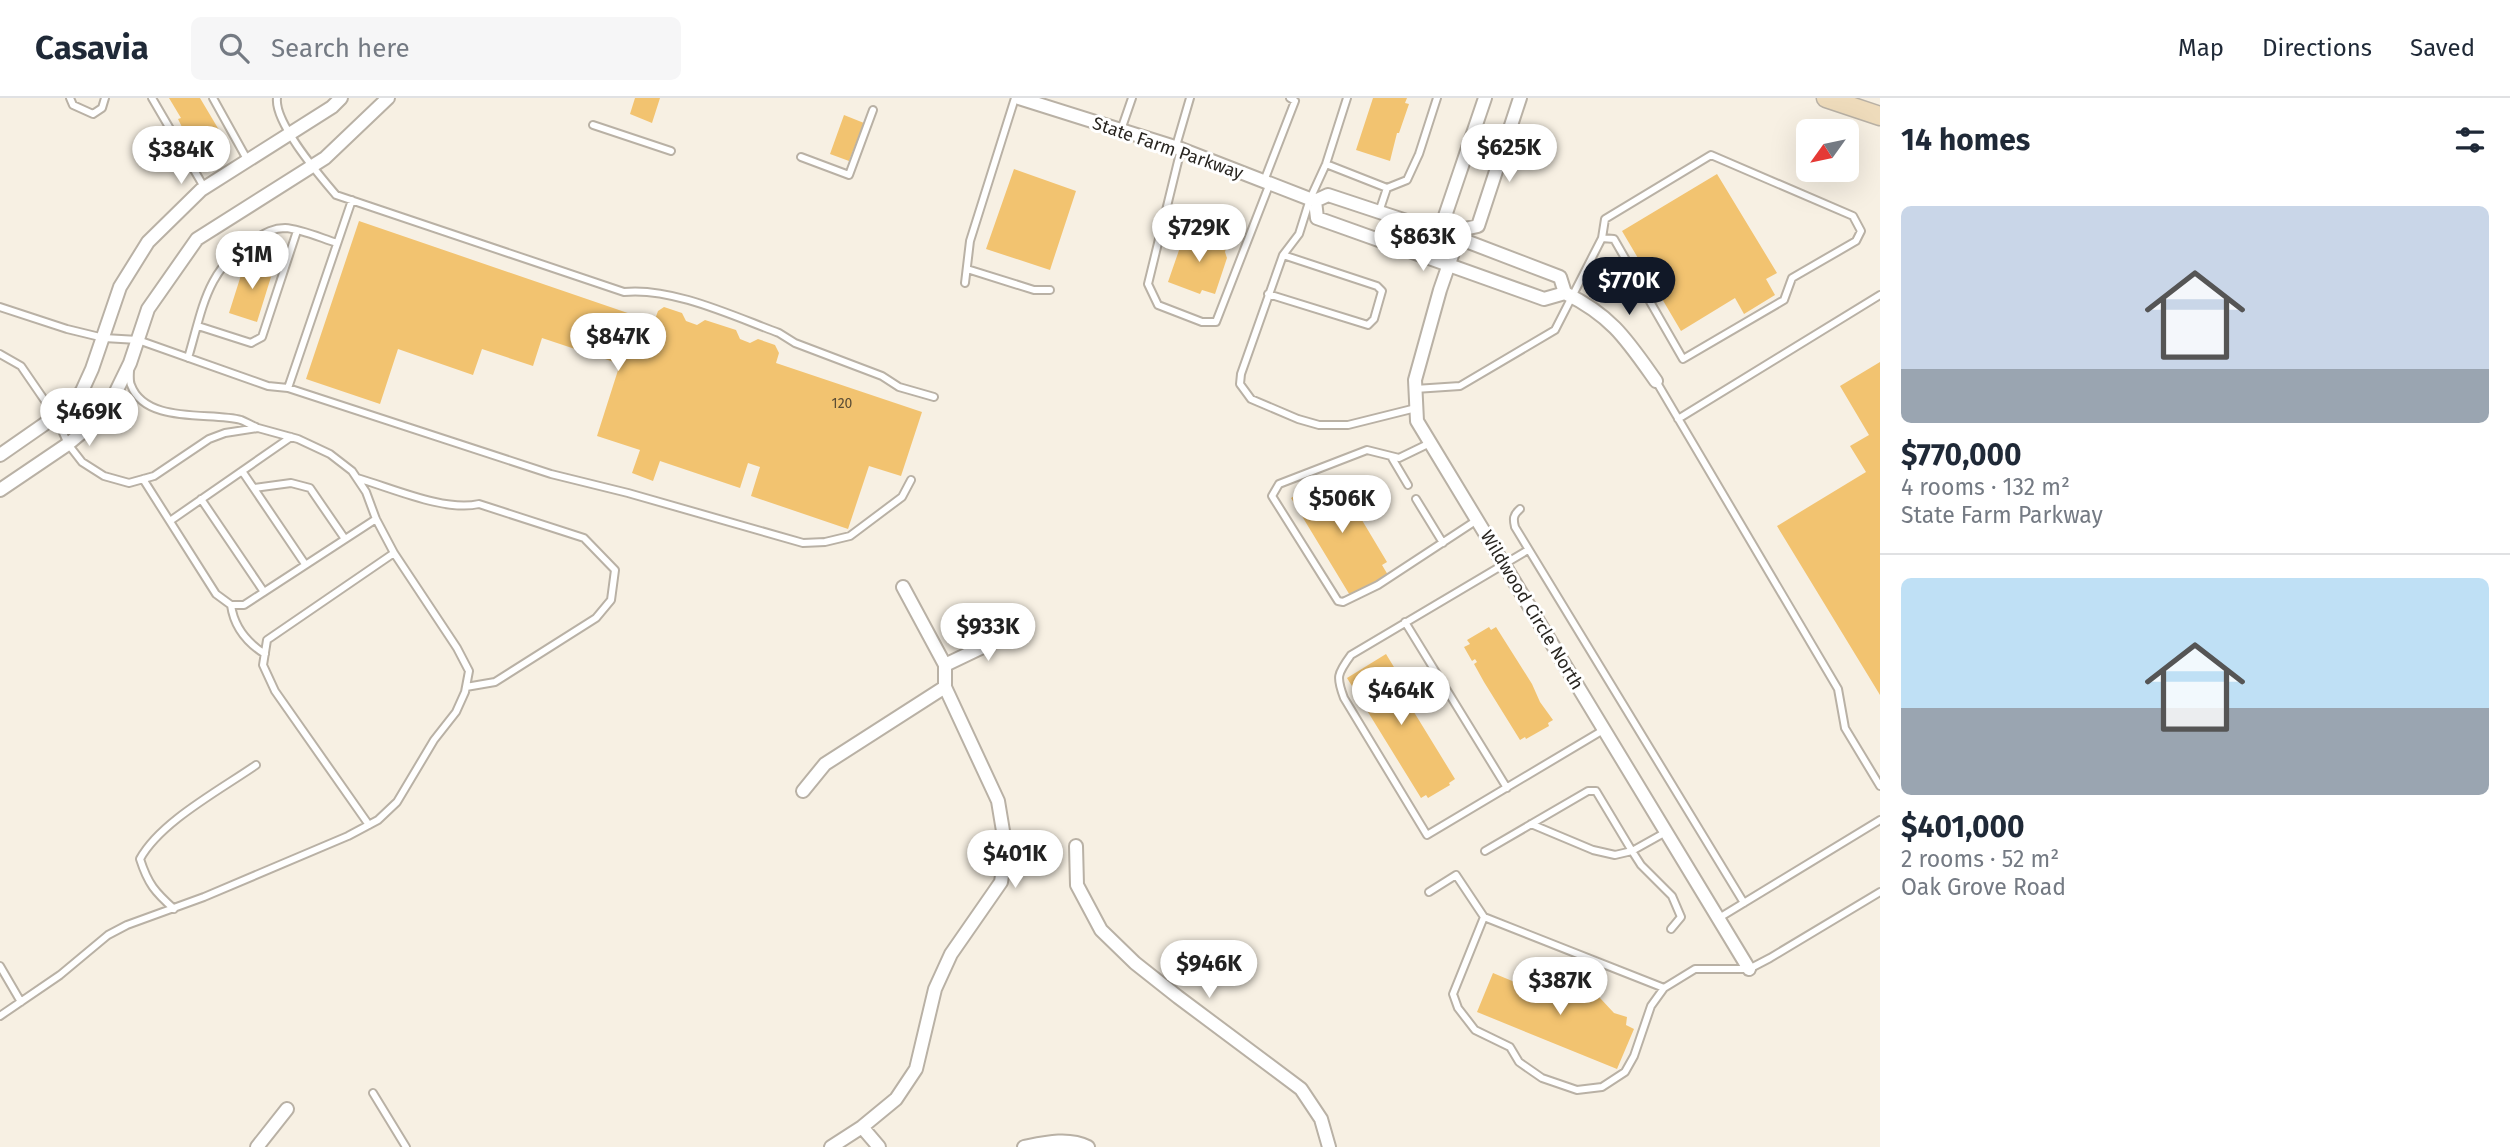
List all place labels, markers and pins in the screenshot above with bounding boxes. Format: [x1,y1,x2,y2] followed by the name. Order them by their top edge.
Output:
[1460,125,1558,184] pin: $625K
[132,126,230,186] pin: $384K
[1150,204,1248,264] pin: $729K
[1374,214,1472,273] pin: $863K
[218,232,286,291] pin: $1M
[1580,258,1678,317] pin: $770K
[569,314,667,373] pin: $847K
[40,388,138,448] pin: $469K
[1293,476,1391,535] pin: $506K
[939,603,1037,663] pin: $933K
[1352,668,1450,727] pin: $464K
[966,830,1064,890] pin: $401K
[1160,940,1258,1000] pin: $946K
[1511,958,1609,1017] pin: $387K

